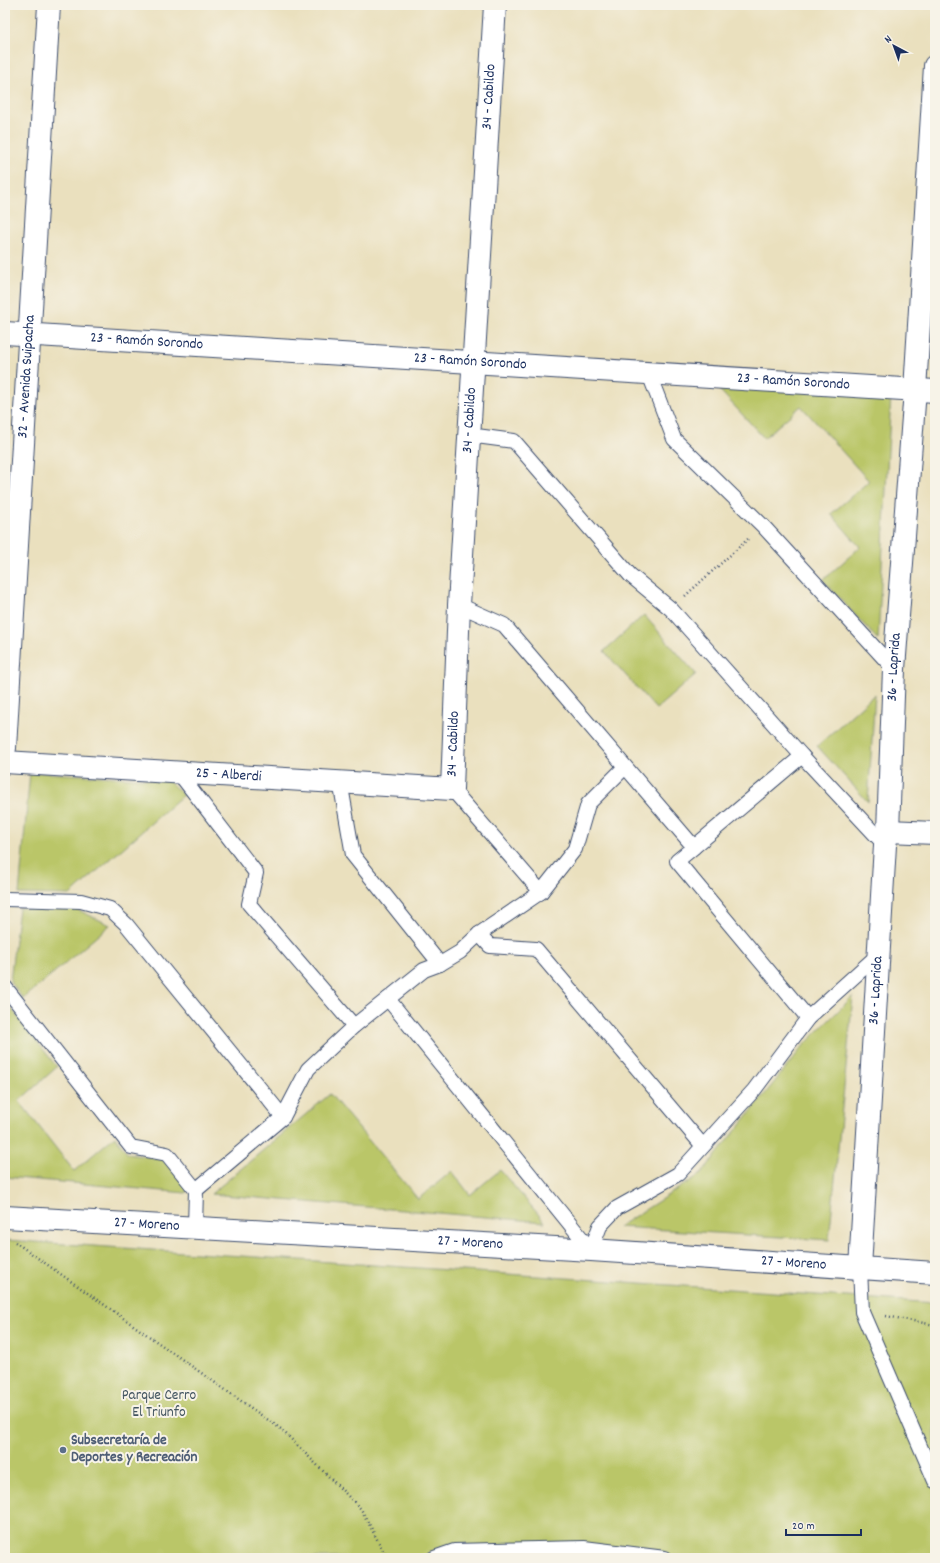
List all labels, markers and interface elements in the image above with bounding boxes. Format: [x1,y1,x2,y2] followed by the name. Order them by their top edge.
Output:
[874,26,914,66] north arrow
[881,32,896,48] text: N
[477,63,502,130] street label: 34 - Cabildo
[12,314,42,439] street label: 32 - Avenida Suipacha
[90,327,204,356] street label: 23 - Ramón Sorondo
[413,348,528,377] street label: 23 - Ramón Sorondo
[736,368,851,397] street label: 23 - Ramón Sorondo
[457,386,483,454] street label: 34 - Cabildo
[882,631,908,702] street label: 36 - Laprida
[441,710,466,777] street label: 34 - Cabildo
[195,763,262,788] street label: 25 - Alberdi
[863,955,889,1025] street label: 36 - Laprida
[113,1212,180,1238] street label: 27 - Moreno
[437,1230,504,1256] street label: 27 - Moreno
[760,1250,827,1277] street label: 27 - Moreno
[122,1385,197,1424] park label: Parque Cerro El Triunfo
[71,1430,197,1469] place label: Subsecretaría de Deportes y Recreación
[58,1445,68,1455] marker: Subsecretaría de Deportes y Recreación
[786,1511,861,1537] scale bar
[792,1518,815,1535] text: 20 m

